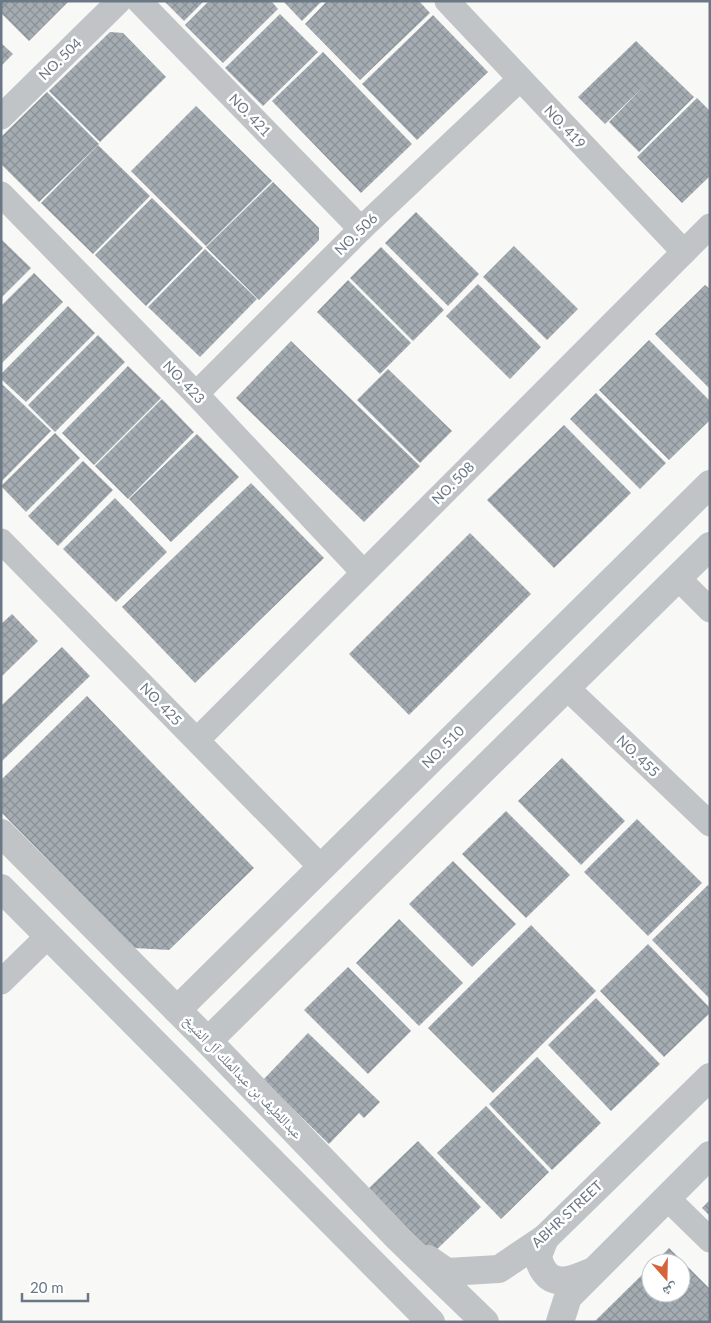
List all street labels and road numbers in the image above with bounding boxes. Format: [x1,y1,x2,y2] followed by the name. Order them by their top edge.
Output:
[35,34,85,83] street label: NO. 504
[226,90,275,140] street label: NO. 421
[541,102,590,152] street label: NO. 419
[331,209,381,258] street label: NO. 506
[160,357,209,407] street label: NO. 423
[428,458,477,507] street label: NO. 508
[137,679,186,729] street label: NO. 425
[418,722,467,771] street label: NO. 510
[613,731,663,780] street label: NO. 455
[179,1012,307,1143] street label: عبداللطيف بن عبدالملك آل الشيخ
[528,1176,606,1251] street label: ABHR STREET

